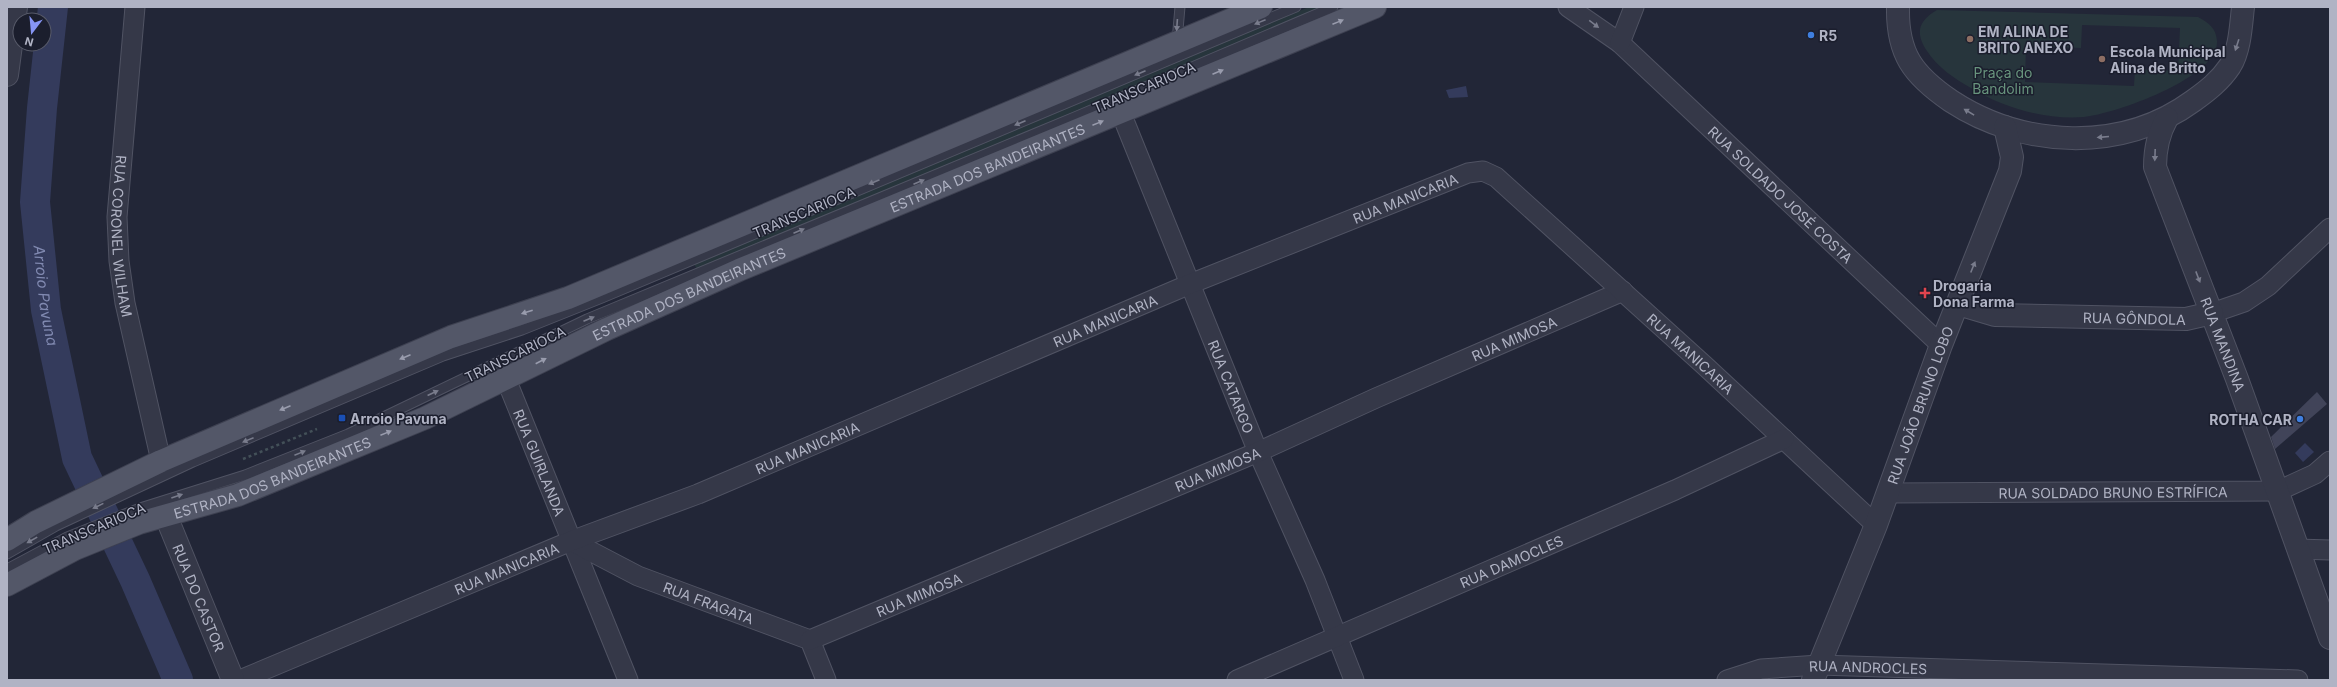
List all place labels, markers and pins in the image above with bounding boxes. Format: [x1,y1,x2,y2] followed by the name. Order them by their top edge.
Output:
[1978,23,2074,56] place label: EM ALINA DE BRITO ANEXO
[1819,27,1837,44] place label: R5
[1806,30,1816,40] marker: R5
[1965,34,1975,44] marker: EM ALINA DE BRITO ANEXO
[2110,43,2226,76] place label: Escola Municipal Alina de Britto
[2097,54,2107,64] marker: Escola Municipal Alina de Britto
[1933,277,2015,310] place label: Drogaria Dona Farma
[1920,288,1930,298] marker: Drogaria Dona Farma
[350,410,447,427] place label: Arroio Pavuna
[2209,411,2292,428] place label: ROTHA CAR
[337,413,347,423] marker: Arroio Pavuna
[2295,414,2305,424] marker: ROTHA CAR

